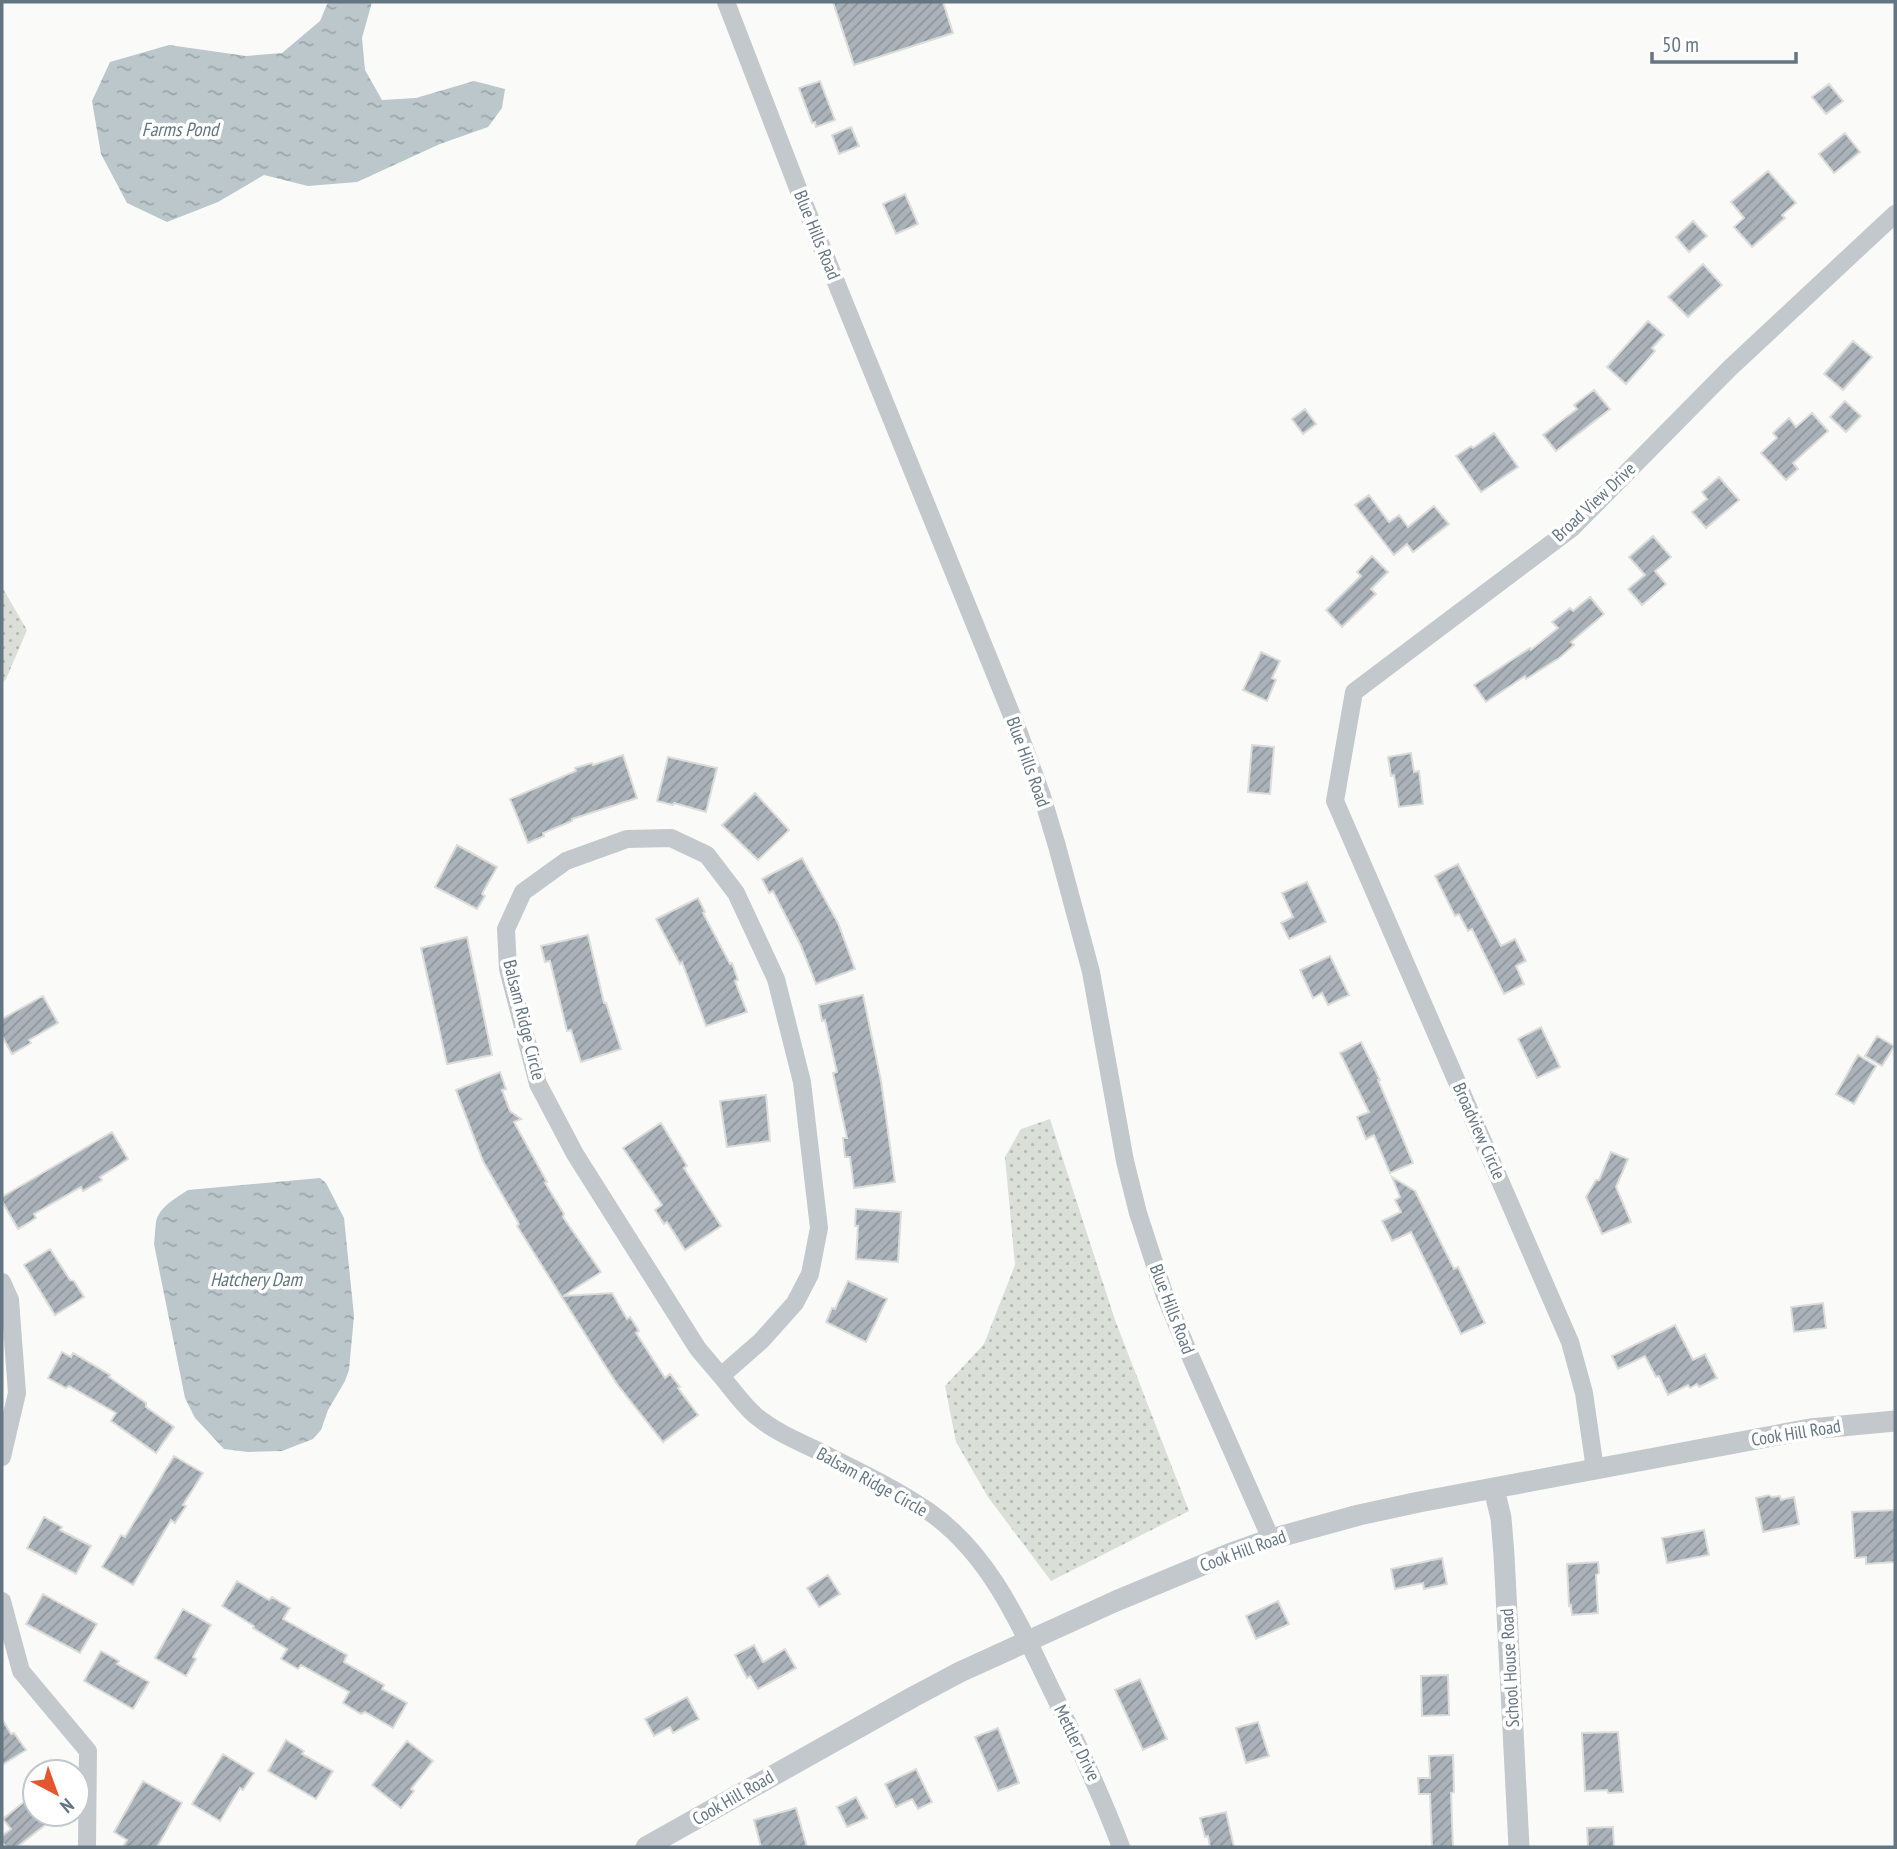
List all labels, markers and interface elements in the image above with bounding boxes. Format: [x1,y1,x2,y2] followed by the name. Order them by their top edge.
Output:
[1652,21,1796,65] scale bar
[1662,31,1699,58] text: 50 m
[142,117,221,141] water label: Farms Pond
[789,187,846,283] street label: Blue Hills Road
[1547,457,1640,546] street label: Broad View Drive
[1002,714,1055,810] street label: Blue Hills Road
[498,957,551,1082] street label: Balsam Ridge Circle
[1448,1079,1511,1183] street label: Broadview Circle
[1145,1261,1200,1357] street label: Blue Hills Road
[210,1267,303,1291] water label: Hatchery Dam
[1750,1414,1842,1451] street label: Cook Hill Road
[813,1442,932,1521] street label: Balsam Ridge Circle
[1197,1524,1289,1577] street label: Cook Hill Road
[1495,1608,1524,1728] street label: School House Road
[1049,1701,1106,1785] street label: Mettler Drive
[21,1758,91,1828] north arrow
[688,1765,778,1830] street label: Cook Hill Road
[55,1793,79,1818] text: N

